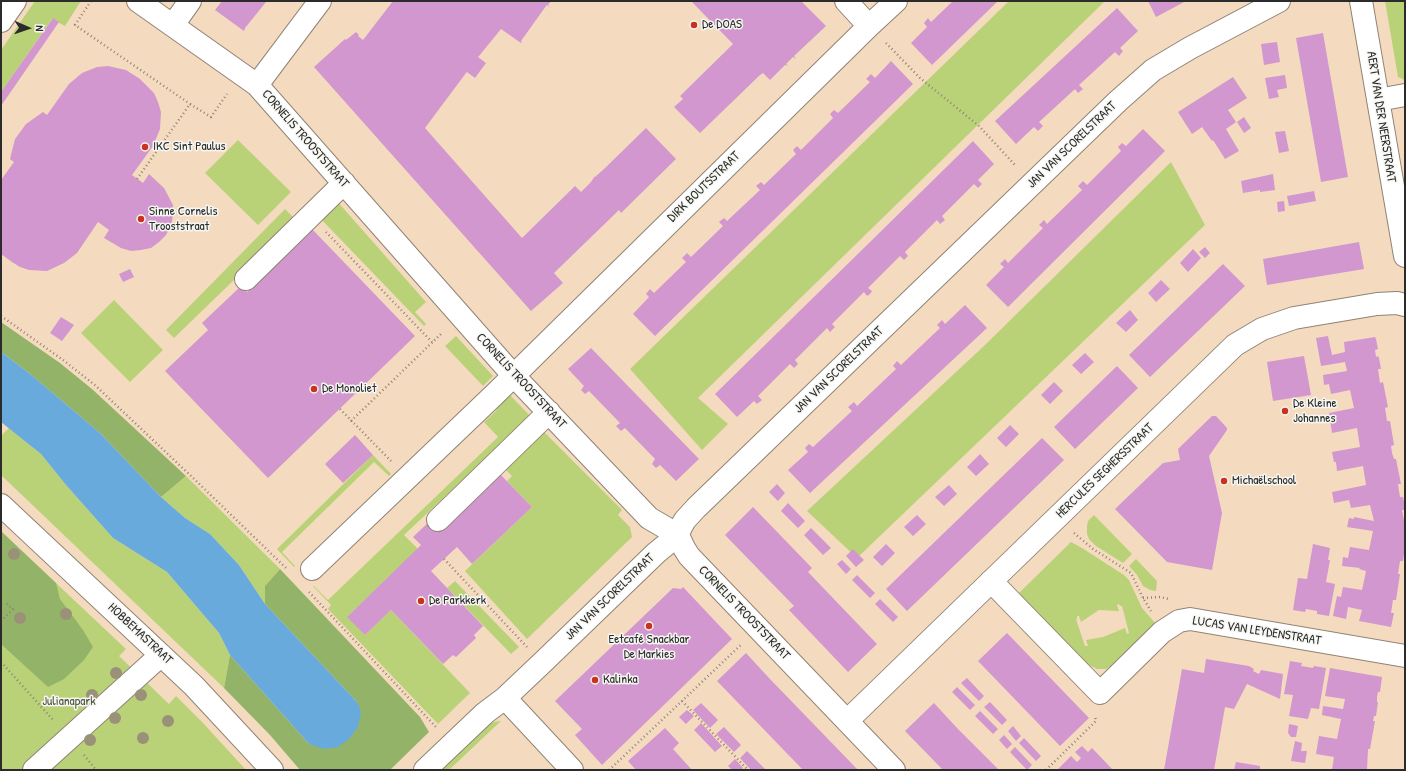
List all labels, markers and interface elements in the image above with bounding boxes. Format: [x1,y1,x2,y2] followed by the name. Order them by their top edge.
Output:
[8,8,48,48] north arrow
[702,17,742,33] place label: De DOAS
[689,20,699,30] marker: De DOAS
[33,25,47,32] text: N
[1363,50,1399,184] street label: AERT VAN DER NEERSTRAAT
[258,87,352,191] street label: CORNELIS TROOSTSTRAAT
[1024,98,1120,192] street label: JAN VAN SCORELSTRAAT
[153,139,225,155] place label: IKC Sint Paulus
[140,142,150,152] marker: IKC Sint Paulus
[665,149,743,225] street label: DIRK BOUTSSTRAAT
[149,204,218,235] place label: Sinne Cornelis Trooststraat
[136,214,146,224] marker: Sinne Cornelis Trooststraat
[791,323,887,417] street label: JAN VAN SCORELSTRAAT
[473,330,569,432] street label: CORNELIS TROOSTSTRAAT
[322,381,376,397] place label: De Monoliet
[309,384,319,394] marker: De Monoliet
[1293,396,1337,427] place label: De Kleine Johannes
[1280,406,1290,416] marker: De Kleine Johannes
[1053,420,1157,522] street label: HERCULES SEGHERSSTRAAT
[1232,473,1296,489] place label: Michaëlschool
[1219,476,1229,486] marker: Michaëlschool
[562,550,658,644] street label: JAN VAN SCORELSTRAAT
[695,563,793,663] street label: CORNELIS TROOSTSTRAAT
[429,593,486,609] place label: De Parkkerk
[416,596,426,606] marker: De Parkkerk
[104,600,176,668] street label: HOBBEMASTRAAT
[1192,613,1322,649] street label: LUCAS VAN LEYDENSTRAAT
[644,621,654,631] marker: Eetcafé Snackbar De Markies
[608,632,690,663] place label: Eetcafé Snackbar De Markies
[603,672,638,688] place label: Kalinka
[590,675,600,685] marker: Kalinka
[42,694,96,710] park label: Julianapark

